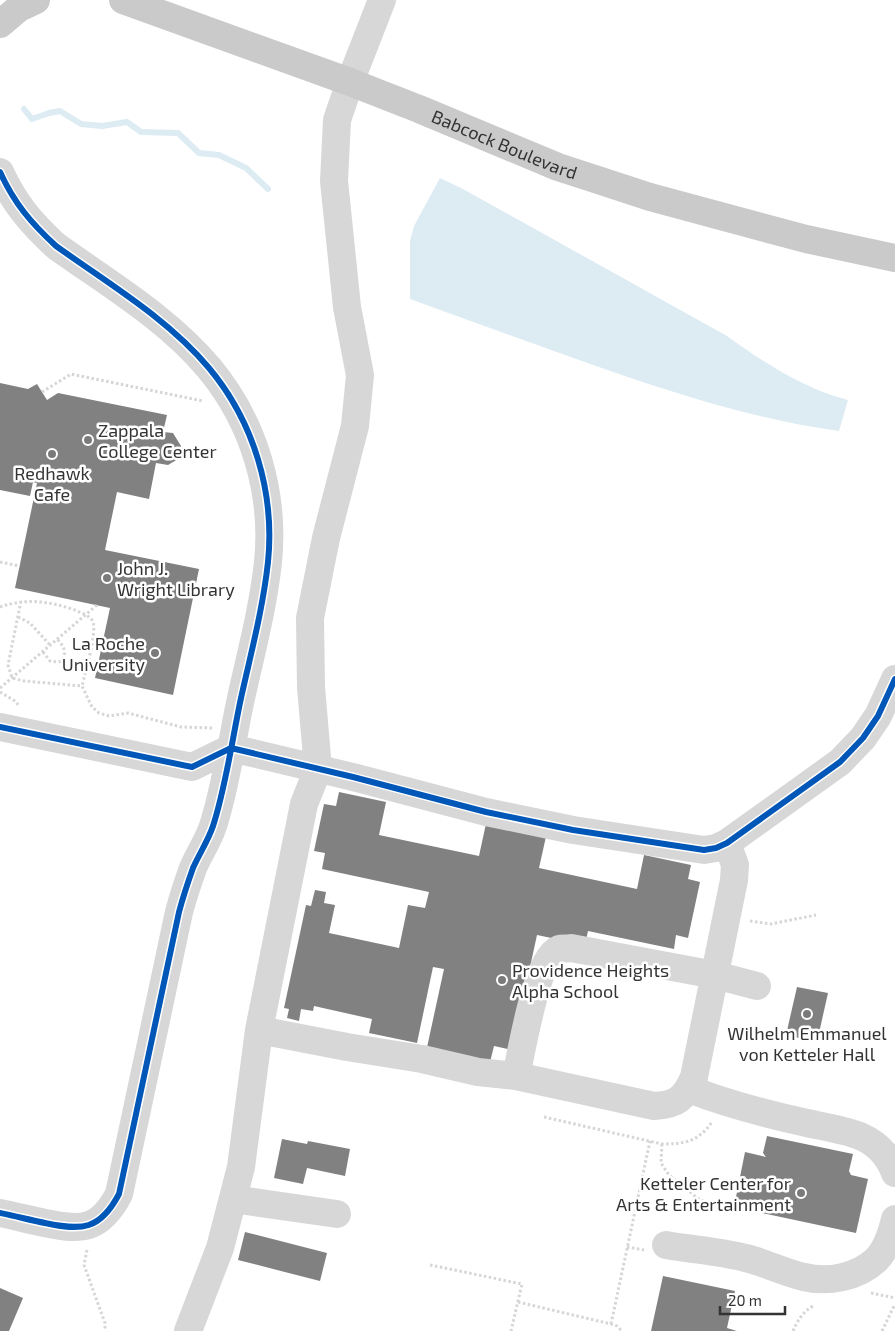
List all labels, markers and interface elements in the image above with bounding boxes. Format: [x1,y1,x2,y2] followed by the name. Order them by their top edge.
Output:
[428,105,580,184] street label: Babcock Boulevard
[98,419,217,462] place label: Zappala College Center
[82,434,94,446] marker: Zappala College Center
[46,448,58,460] marker: Redhawk Cafe
[14,462,90,505] place label: Redhawk Cafe
[117,557,235,600] place label: John J. Wright Library
[101,572,113,584] marker: John J. Wright Library
[62,632,145,675] place label: La Roche University
[149,647,161,659] marker: La Roche University
[512,959,669,1002] place label: Providence Heights Alpha School
[496,974,508,986] marker: Providence Heights Alpha School
[801,1008,813,1020] marker: Wilhelm Emmanuel von Ketteler Hall
[727,1022,887,1065] place label: Wilhelm Emmanuel von Ketteler Hall
[616,1172,791,1215] place label: Ketteler Center for Arts & Entertainment
[795,1187,807,1199] marker: Ketteler Center for Arts & Entertainment
[720,1284,785,1316] scale bar
[728,1291,762,1309] text: 20 m

